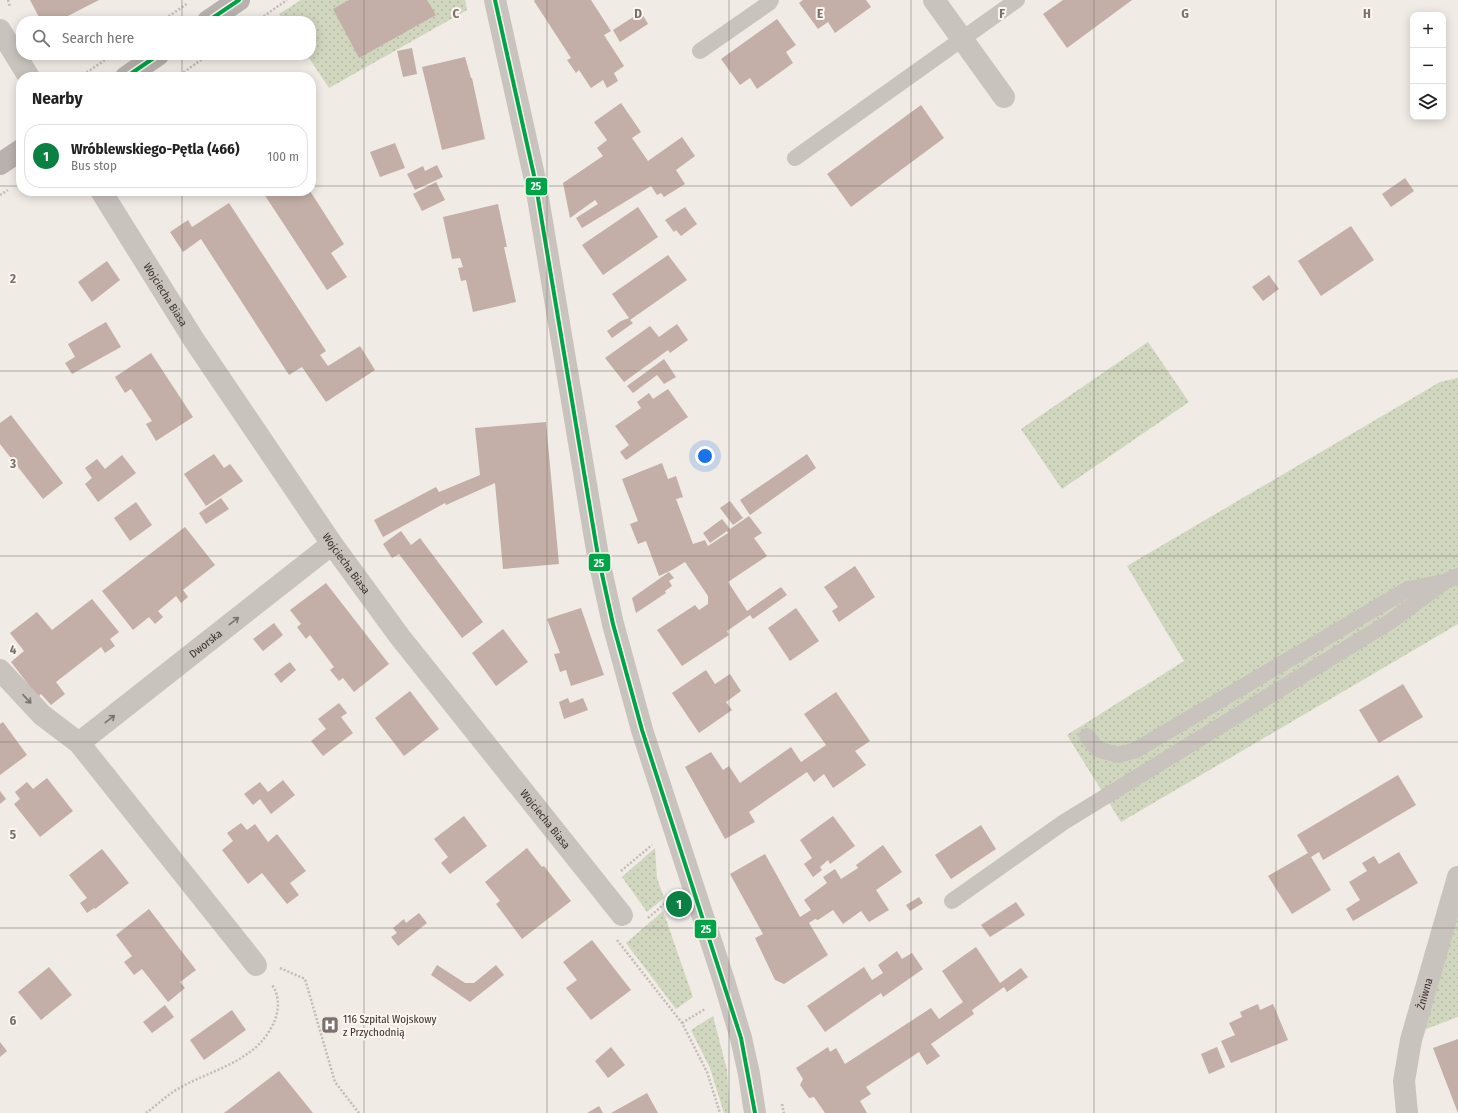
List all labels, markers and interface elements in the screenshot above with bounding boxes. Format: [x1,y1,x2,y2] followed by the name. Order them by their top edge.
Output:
[453,6,460,21] text: C
[634,6,642,21] text: D
[817,6,823,21] text: E
[999,6,1005,21] text: F
[1181,6,1189,21] text: G
[1363,6,1371,21] text: H
[1410,12,1446,120] map controls
[1410,12,1446,48] button: +
[16,16,316,60] search box
[30,27,52,49] icon: search
[62,29,134,47] text: Search here
[1410,48,1446,84] button: −
[1410,84,1446,120] button: layers
[32,88,83,109] text: Nearby
[71,140,239,158] text: Wróblewskiego-Pętla (466)
[43,149,49,164] text: 1
[267,149,299,164] text: 100 m
[71,158,117,173] text: Bus stop
[525,177,548,196] line badge: 25
[530,180,542,193] text: 25
[141,260,190,329] street label: Wojciecha Biasa
[9,271,16,286] text: 2
[695,446,715,466] your location
[9,456,16,471] text: 3
[320,530,373,596] street label: Wojciecha Biasa
[588,553,611,572] line badge: 25
[593,557,605,570] text: 25
[228,617,239,625] one-way arrow
[187,627,225,660] street label: Dworska
[10,642,17,657] text: 4
[22,694,31,704] one-way arrow
[104,715,115,723] one-way arrow
[518,787,573,851] street label: Wojciecha Biasa
[10,827,16,842] text: 5
[666,889,692,919] pin: 1
[694,919,717,939] line badge: 25
[700,923,712,936] text: 25
[1413,976,1435,1011] street label: Żniwna
[10,1013,17,1028] text: 6
[343,1013,436,1039] place label: 116 Szpital Wojskowy z Przychodnią
[320,1015,340,1035] hospital icon: 116 Szpital Wojskowy z Przychodnią

